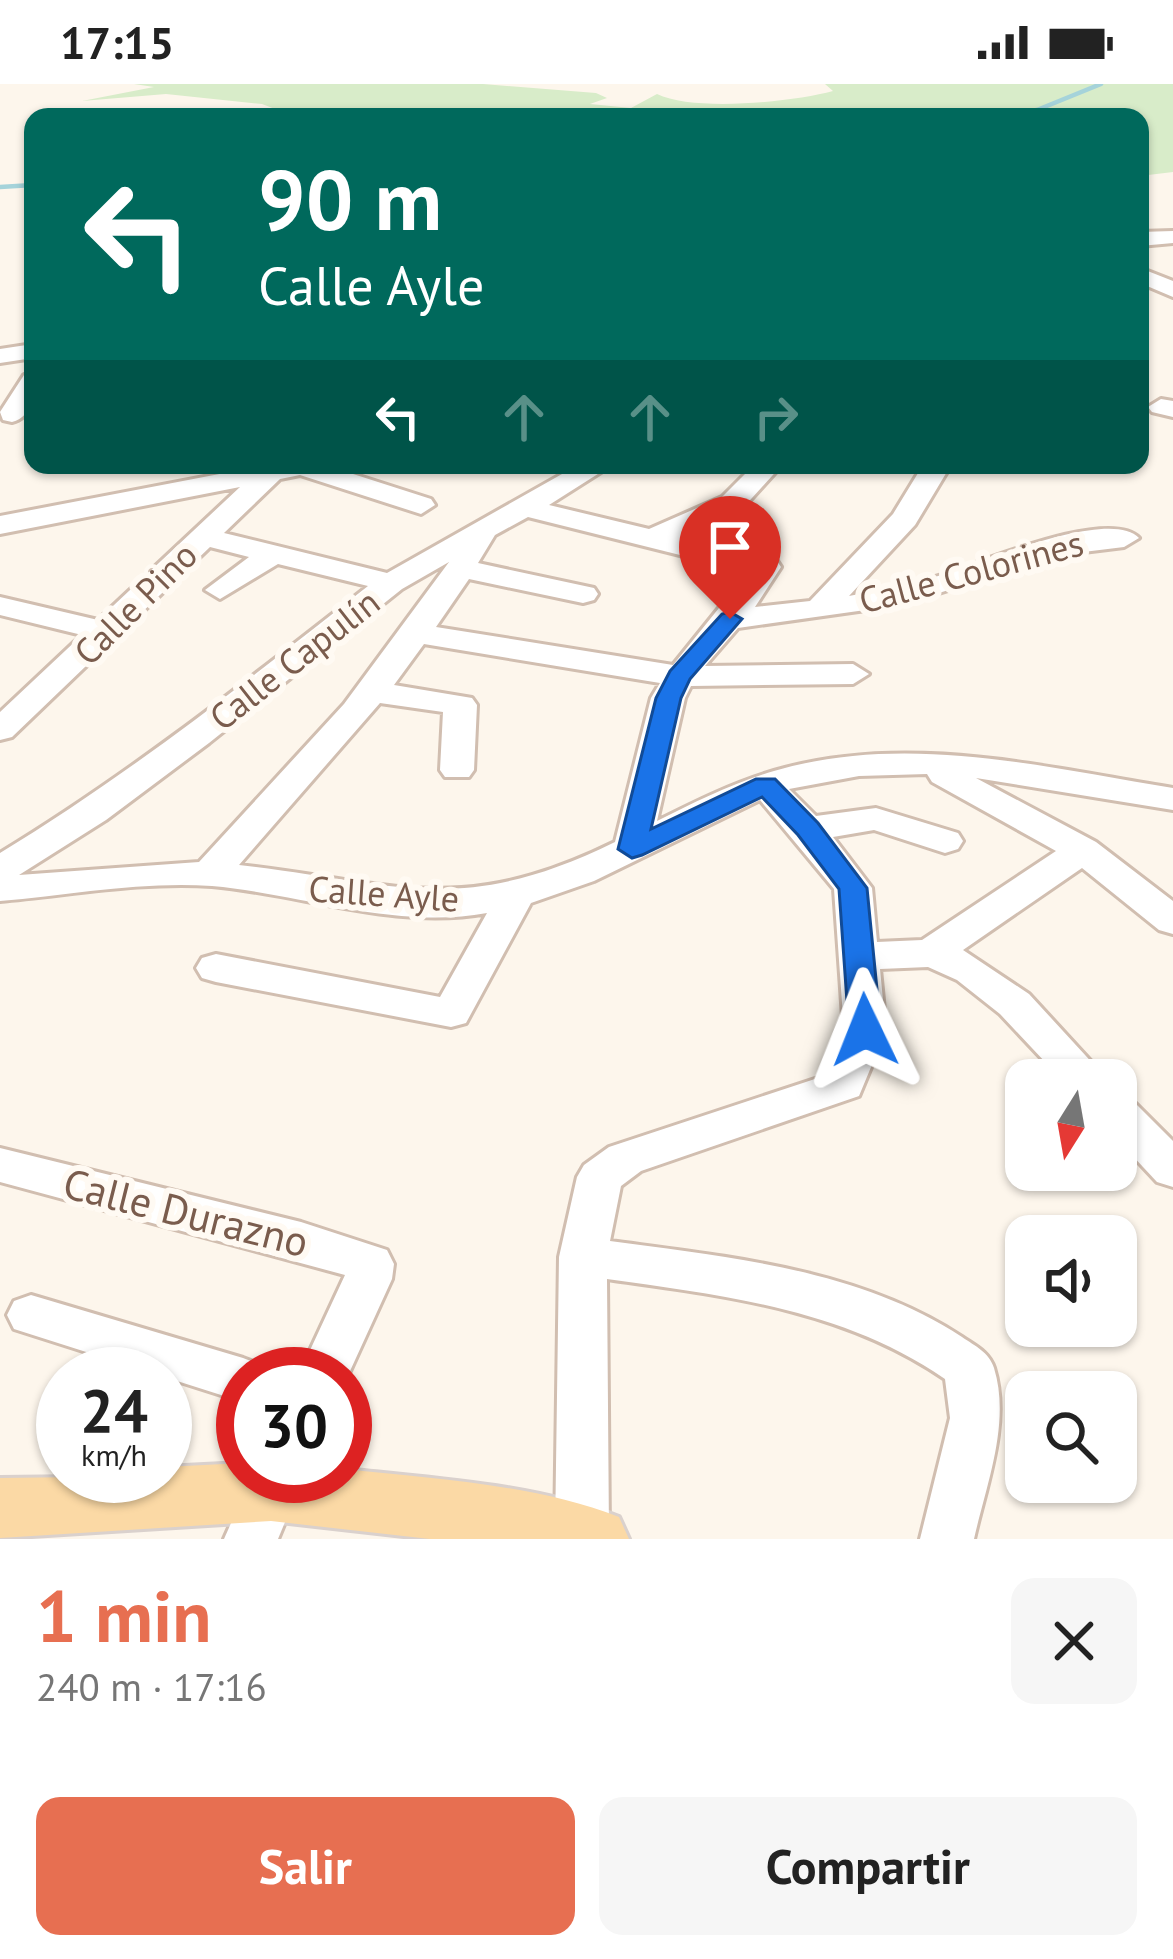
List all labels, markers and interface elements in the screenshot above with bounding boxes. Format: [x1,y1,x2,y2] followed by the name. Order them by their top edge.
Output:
[60,13,174,71] text: 17:15
[258,144,442,253] text: 90 m
[60,156,216,312] icon: left
[258,250,484,320] text: Calle Ayle
[365,384,431,450] icon: left
[491,384,557,450] icon: ahead
[617,384,683,450] icon: ahead
[743,384,809,450] icon: right
[679,496,781,619] pin
[697,514,763,580] icon: arrive
[854,519,1088,623] street label: Calle Colorines
[63,531,207,675] street label: Calle Pino
[199,578,389,740] street label: Calle Capulín
[307,864,461,922] street label: Calle Ayle
[802,967,928,1093] position arrow
[1005,1059,1137,1191] north arrow
[1005,1059,1137,1503] map controls
[58,1155,314,1269] street label: Calle Durazno
[1005,1215,1137,1347] button: sound
[216,1347,372,1503] speed limit sign: 30
[80,1371,148,1449] text: 24
[1005,1371,1137,1503] button: search
[81,1435,147,1474] text: km/h
[36,1569,212,1662] text: 1 min
[1011,1578,1137,1704] button: close
[36,1661,267,1712] text: 240 m · 17:16
[36,1797,575,1935] button: Salir
[599,1797,1137,1935] button: Compartir

